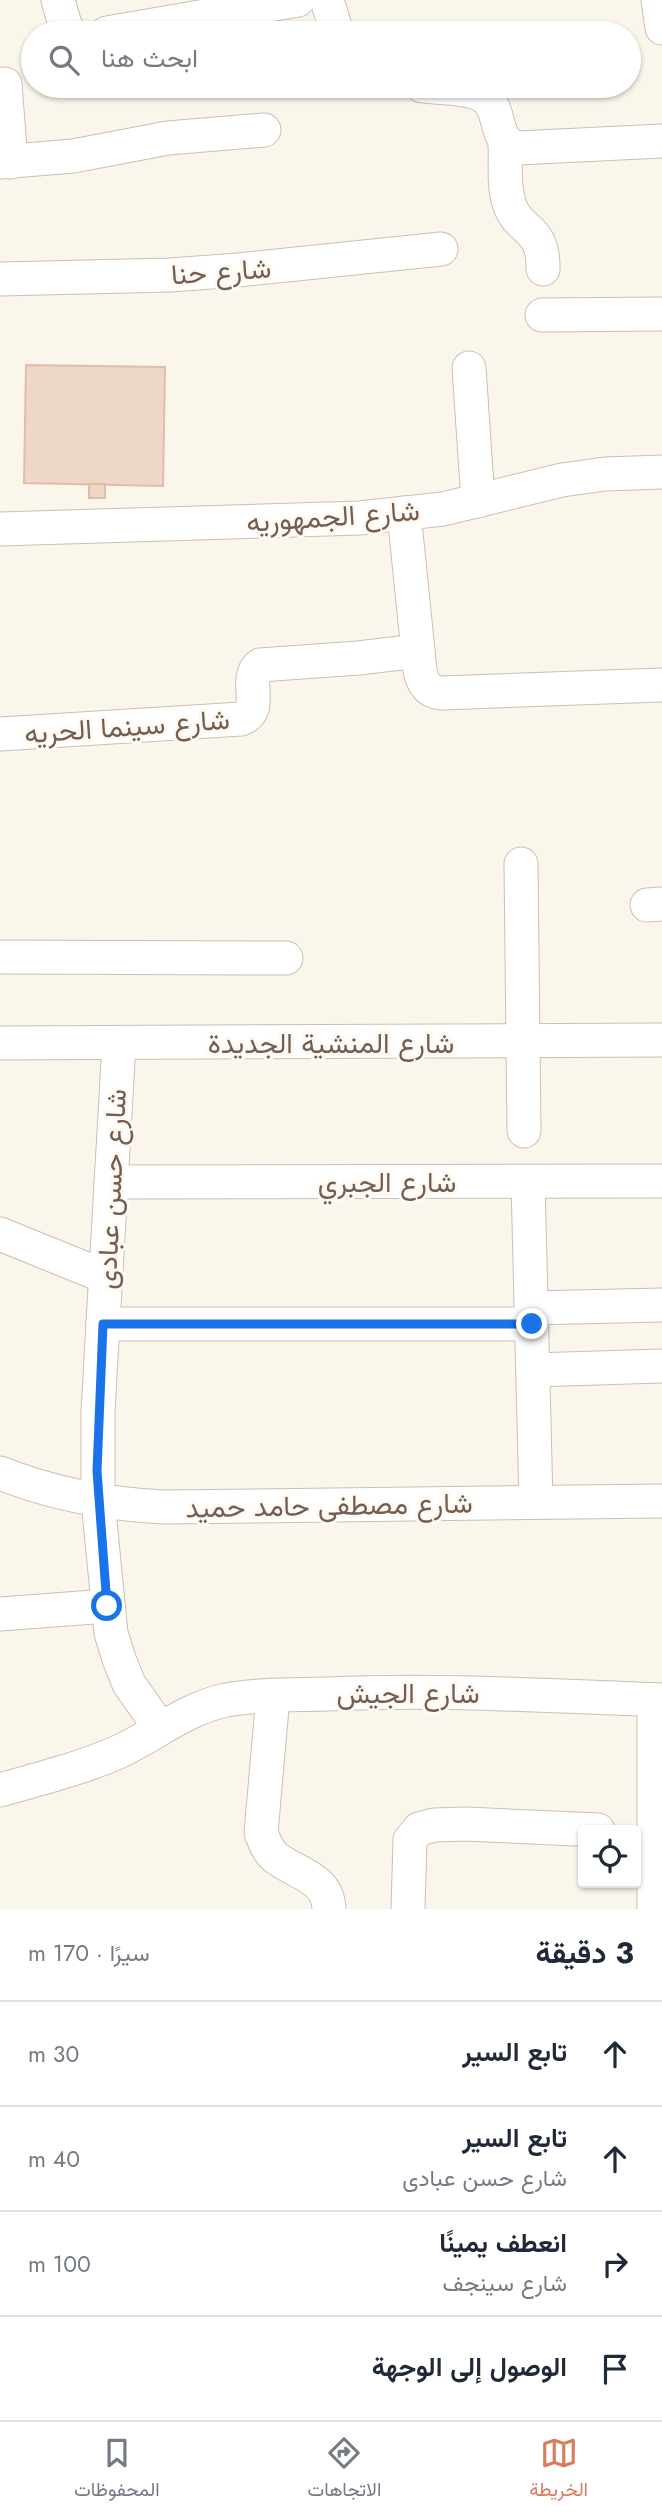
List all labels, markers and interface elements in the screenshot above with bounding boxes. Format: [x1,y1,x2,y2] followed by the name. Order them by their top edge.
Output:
[21,21,641,98] search box
[101,39,198,77] text: ابحث هنا
[45,41,83,79] icon: search
[170,248,272,295] street label: شارع حنا
[245,490,421,543] street label: شارع الجمهوريه
[23,699,231,754] street label: شارع سينما الحريه
[208,1023,454,1064] street label: شارع المنشية الجديدة
[86,1088,137,1290] street label: شارع حسن عبادى
[318,1162,456,1205] street label: شارع الجبري
[516,1308,547,1339] route end
[185,1482,473,1529] street label: شارع مصطفى حامد حميد
[91,1590,122,1621] route start
[336,1673,480,1714] street label: شارع الجيش
[578,1825,641,1888] map controls
[578,1825,641,1888] button: locate
[536,1931,634,1974] text: 3 دقيقة
[28,1936,150,1970] text: سيرًا · 170 m
[462,2033,567,2071] text: تابع السير
[596,2035,634,2073] icon: ahead
[28,2037,79,2071] text: 30 m
[462,2119,567,2157] text: تابع السير
[596,2140,634,2178] icon: ahead
[28,2142,80,2176] text: 40 m
[402,2161,567,2195] text: شارع حسن عبادى
[439,2224,567,2262] text: انعطف يمينًا
[596,2245,634,2283] icon: right
[28,2247,91,2281] text: 100 m
[443,2266,567,2300] text: شارع سينجف
[372,2348,567,2386] text: الوصول إلى الوجهة
[596,2350,634,2388] icon: arrive
[74,2434,160,2506] tab: المحفوظات
[308,2434,381,2506] tab: الاتجاهات
[529,2434,588,2506] tab: الخريطة

